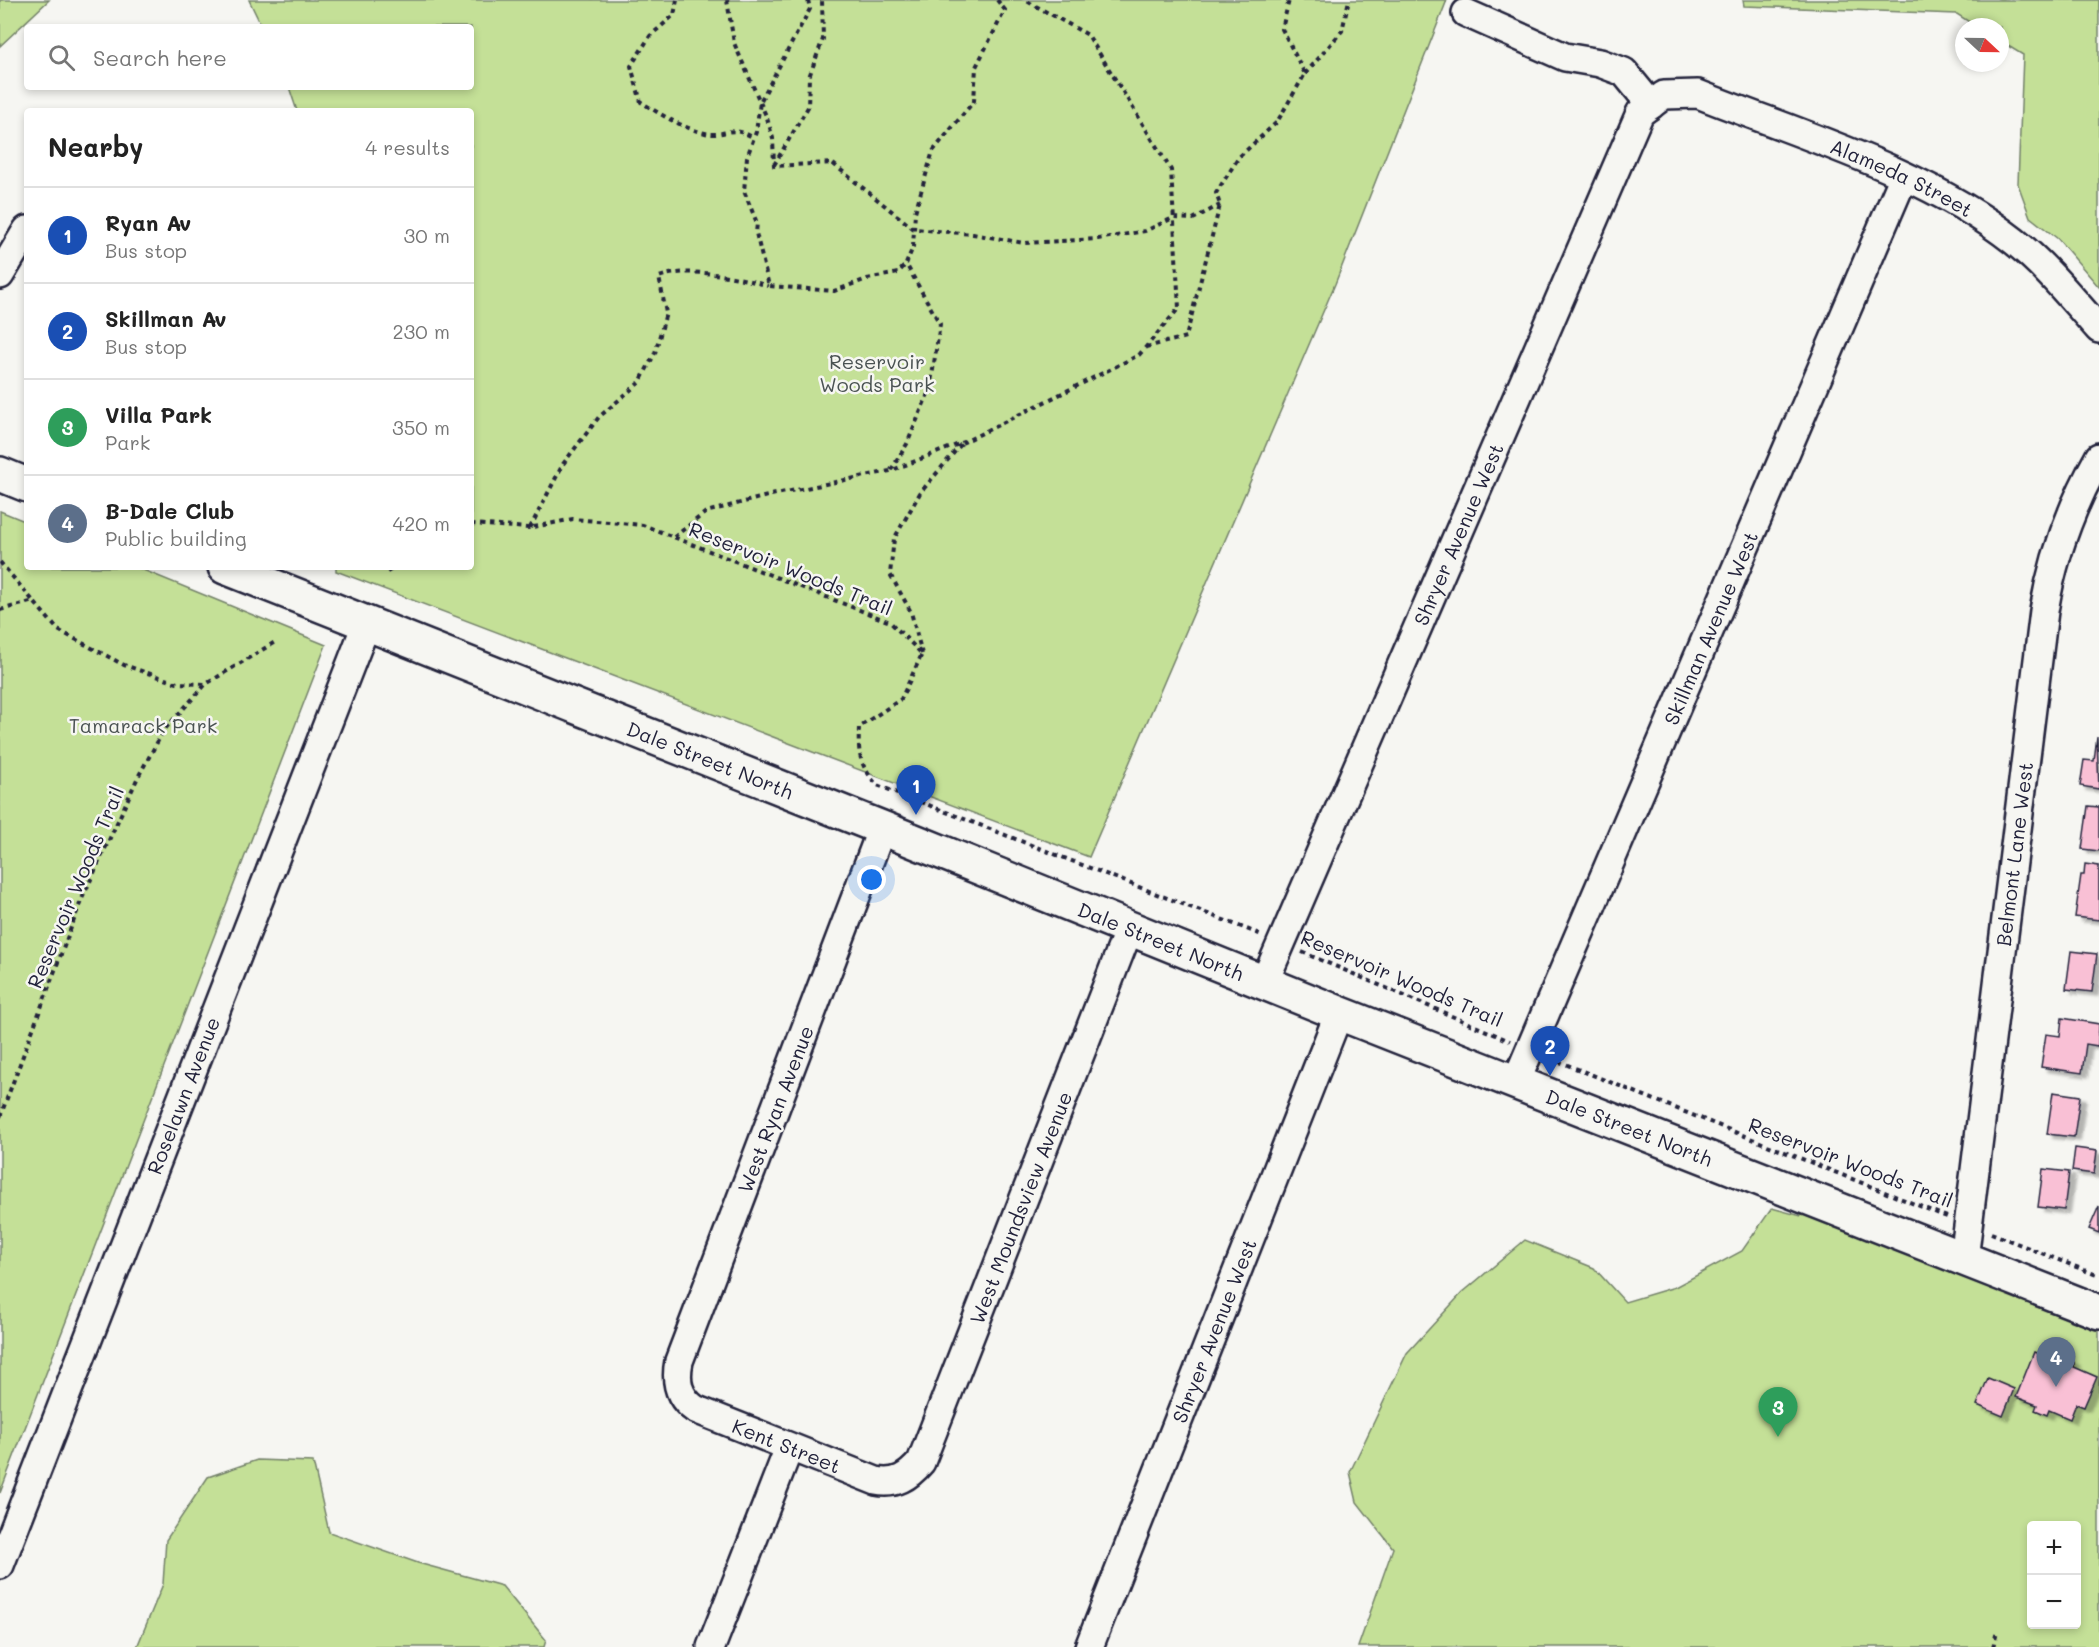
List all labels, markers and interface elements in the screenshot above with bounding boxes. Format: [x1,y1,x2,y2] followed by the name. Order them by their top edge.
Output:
[1955,18,2009,72] north arrow
[24,24,474,90] search box
[45,41,78,74] icon: search
[93,43,227,72] text: Search here
[48,130,143,164] text: Nearby
[1827,133,1978,222] street label: Alameda Street
[365,134,450,160] text: 4 results
[105,208,191,237] text: Ryan Av
[63,222,72,248] text: 1
[404,222,450,248] text: 30 m
[105,237,187,263] text: Bus stop
[105,304,227,333] text: Skillman Av
[62,318,73,344] text: 2
[392,318,450,344] text: 230 m
[105,333,187,359] text: Bus stop
[819,348,935,397] park label: Reservoir Woods Park
[105,400,212,429] text: Villa Park
[62,414,74,440] text: 3
[392,414,450,440] text: 350 m
[105,429,150,455] text: Park
[1407,439,1509,629] street label: Shryer Avenue West
[105,496,234,525] text: B-Dale Club
[61,510,74,536] text: 4
[392,510,450,536] text: 420 m
[685,515,897,621] street label: Reservoir Woods Trail
[105,525,247,551] text: Public building
[1658,527,1763,729] street label: Skillman Avenue West
[69,712,217,738] park label: Tamarack Park
[623,715,797,804] street label: Dale Street North
[1990,760,2038,948] street label: Belmont Lane West
[896,766,936,815] pin: 1
[21,782,129,992] street label: Reservoir Woods Trail
[857,865,886,894] your location
[1074,896,1248,986] street label: Dale Street North
[1297,924,1507,1032] street label: Reservoir Woods Trail
[141,1013,225,1178] street label: Roselawn Avenue
[731,1022,819,1196] street label: West Ryan Avenue
[1530,1026,1570,1076] pin: 2
[1542,1083,1716,1172] street label: Dale Street North
[963,1088,1077,1328] street label: West Moundsview Avenue
[1745,1111,1957,1213] street label: Reservoir Woods Trail
[1166,1235,1262,1427] street label: Shryer Avenue West
[2036,1338,2076,1387] pin: 4
[1758,1388,1798,1437] pin: 3
[729,1412,845,1479] street label: Kent Street
[2027,1521,2081,1629] map controls
[2027,1521,2081,1575] button: +
[2027,1575,2081,1629] button: −

